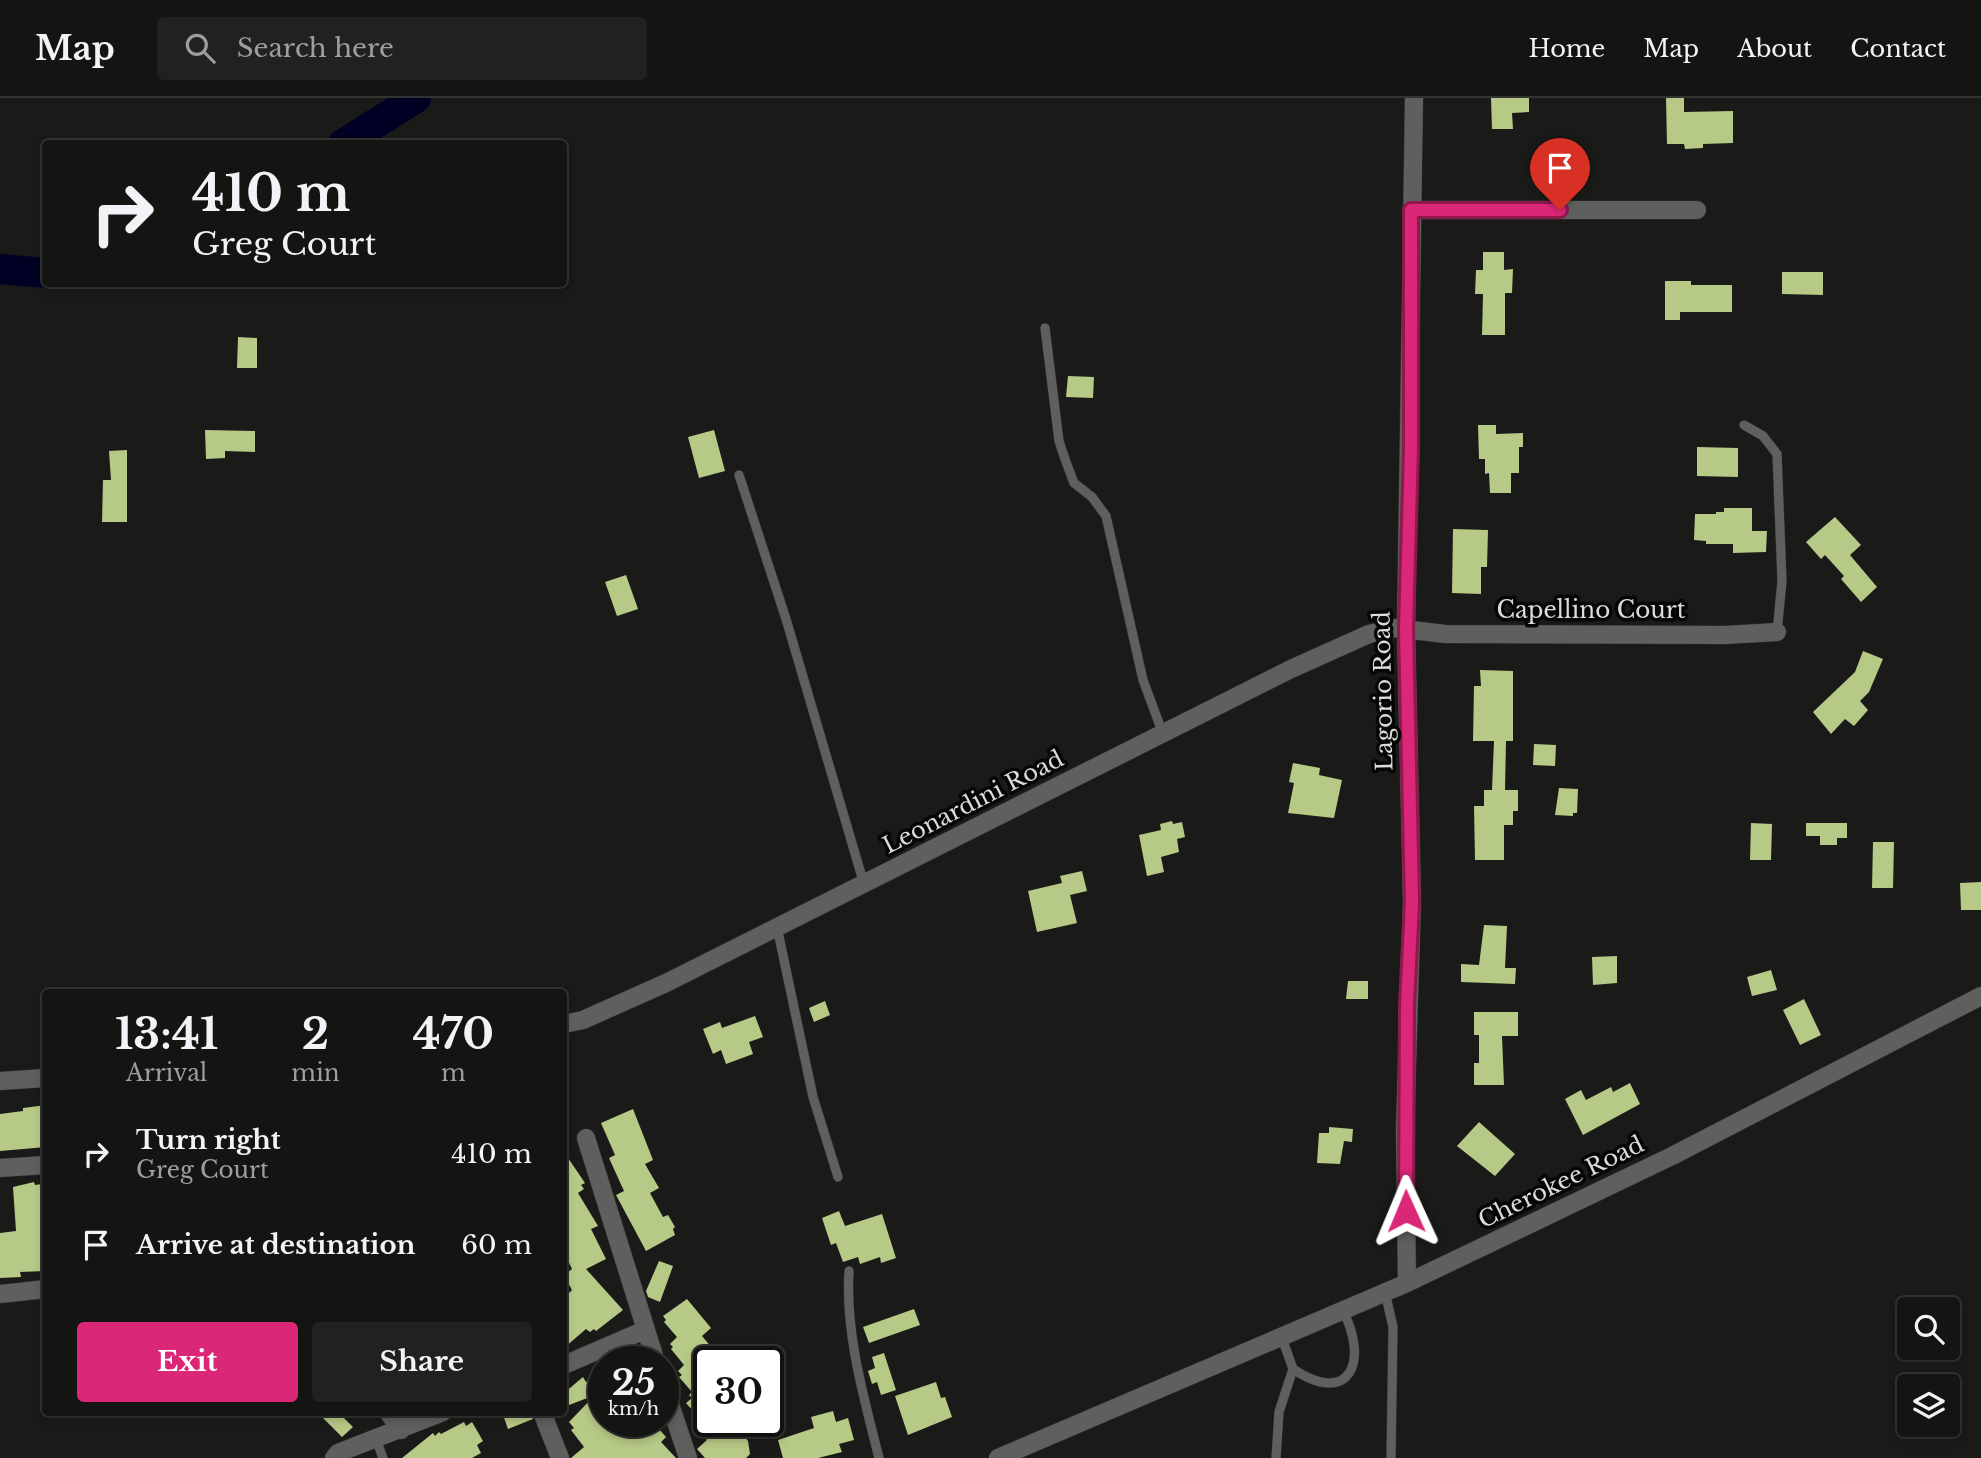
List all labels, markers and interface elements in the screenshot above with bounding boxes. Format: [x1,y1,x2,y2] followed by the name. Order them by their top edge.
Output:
[157,17,647,80] search box
[35,28,115,69] text: Map
[181,29,219,67] icon: search
[237,32,394,64] text: Search here
[1529,34,1605,63] text: Home
[1643,34,1699,63] text: Map
[1737,34,1812,63] text: About
[1850,34,1946,63] text: Contact
[1530,138,1590,210] pin
[1541,149,1579,187] icon: arrive
[192,163,350,224] text: 410 m
[77,168,168,259] icon: right
[192,224,376,264] text: Greg Court
[1497,596,1686,624] street label: Capellino Court
[1368,611,1398,771] street label: Lagorio Road
[878,744,1068,860] street label: Leonardini Road
[115,1008,218,1060] text: 13:41
[302,1008,329,1060] text: 2
[413,1008,494,1060] text: 470
[126,1059,207,1087] text: Arrival
[291,1059,340,1087] text: min
[441,1059,466,1087] text: m
[136,1124,281,1156] text: Turn right
[1474,1130,1648,1234] street label: Cherokee Road
[77,1135,115,1173] icon: right
[451,1138,532,1170] text: 410 m
[136,1156,269,1184] text: Greg Court
[1369,1174,1443,1248] position arrow
[77,1226,115,1264] icon: arrive
[136,1229,416,1261] text: Arrive at destination
[461,1229,532,1261] text: 60 m
[1897,1297,1960,1437] map controls
[1897,1297,1960,1360] button: search
[77,1322,298,1402] button: Exit
[312,1322,532,1402] button: Share
[693,1346,784,1437] speed limit sign: 30
[612,1361,655,1404] text: 25
[1897,1374,1960,1437] button: layers
[608,1398,659,1420] text: km/h

